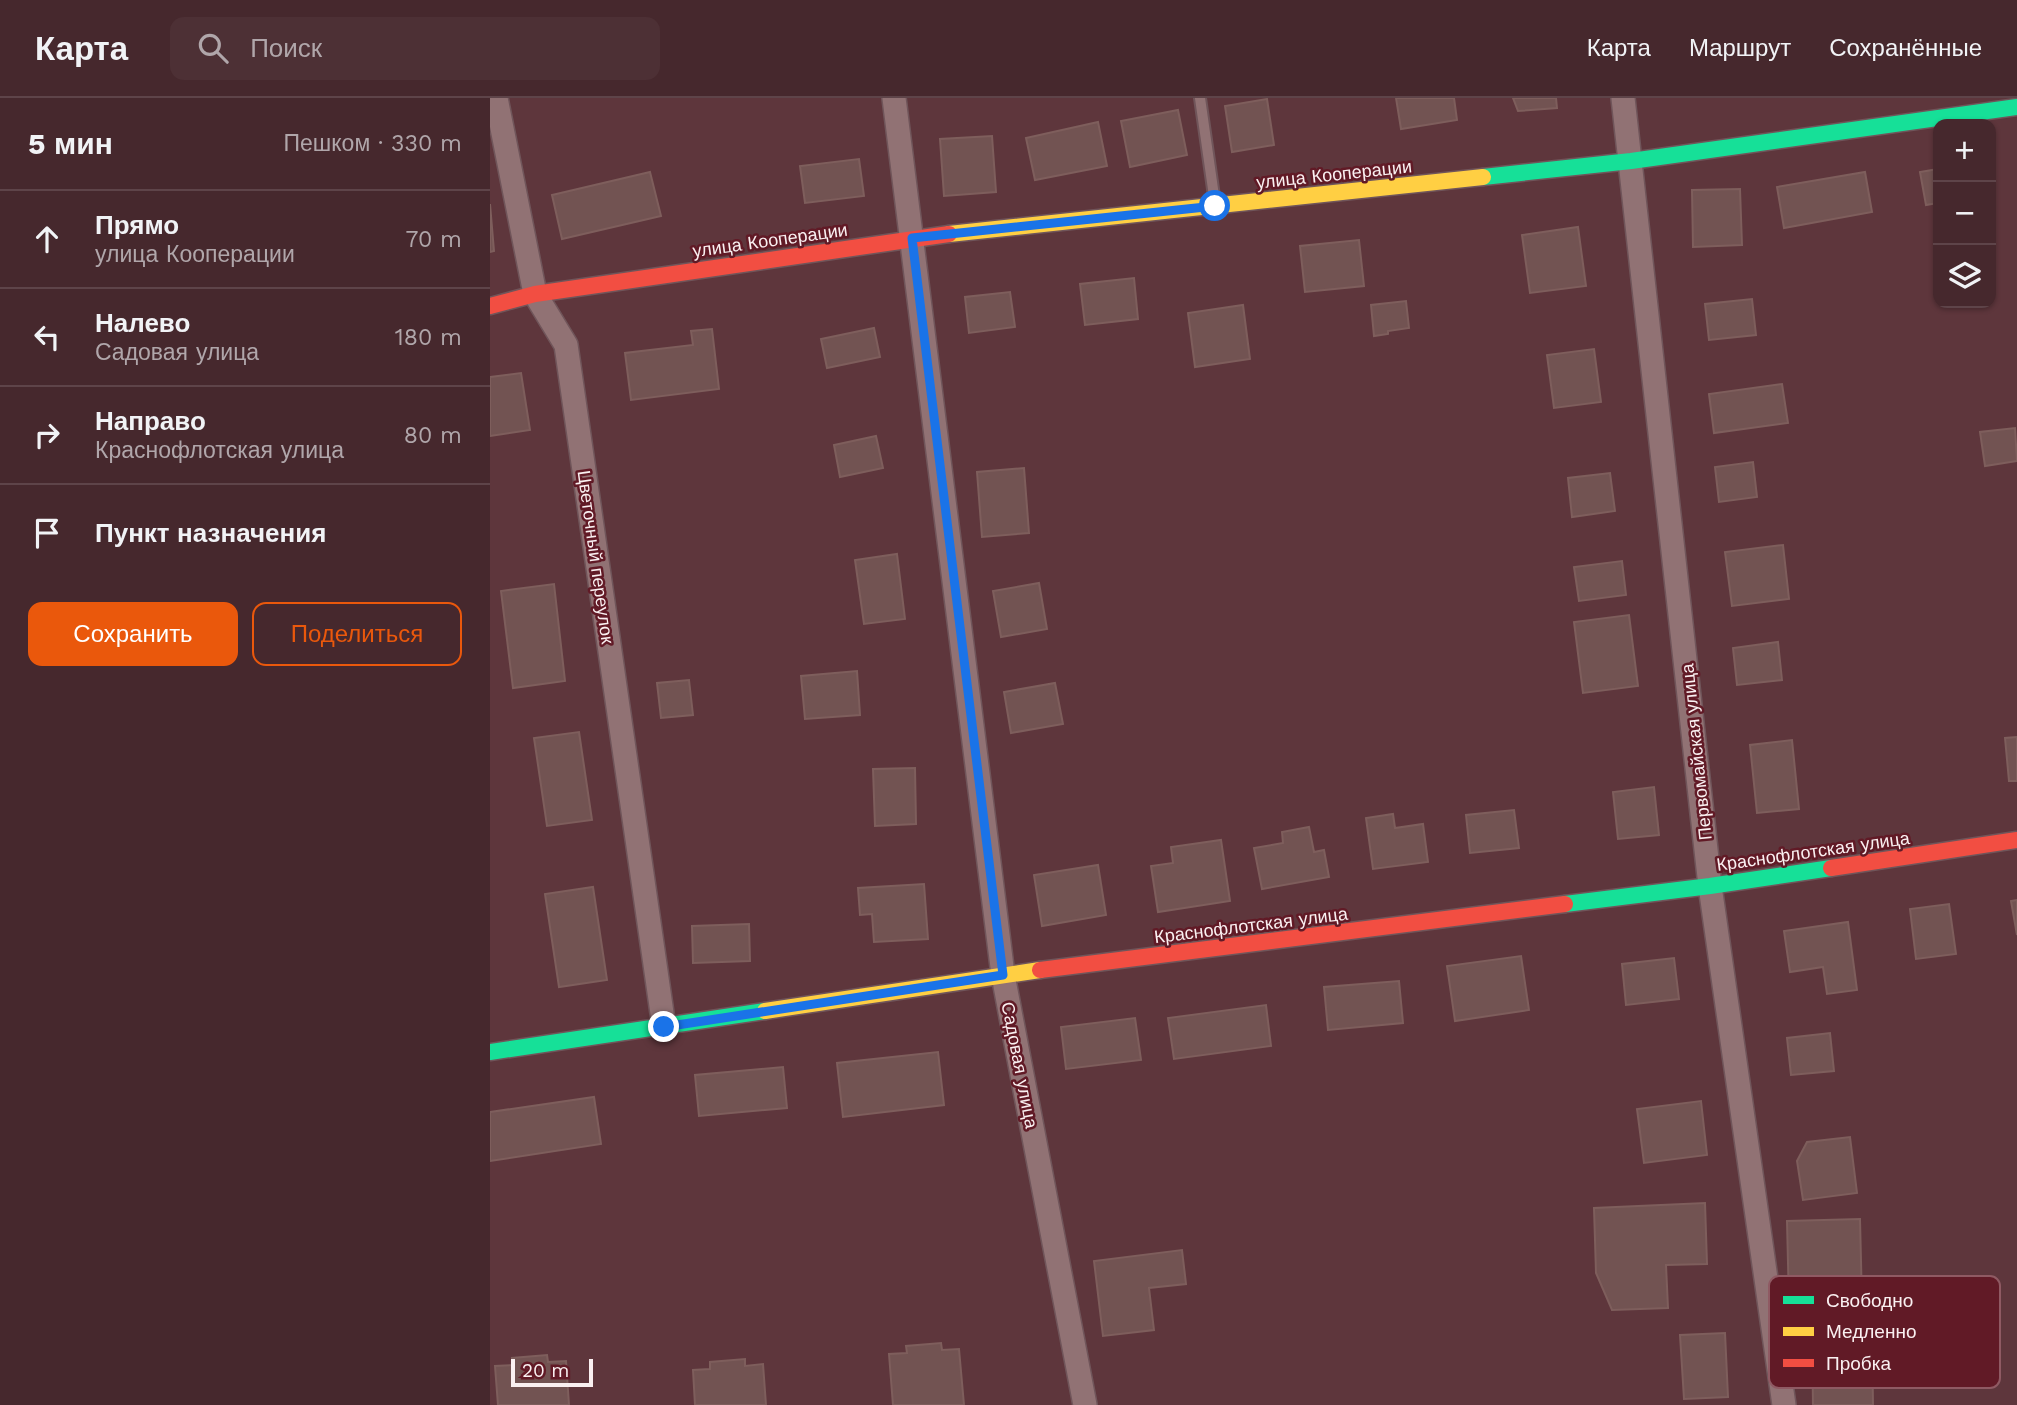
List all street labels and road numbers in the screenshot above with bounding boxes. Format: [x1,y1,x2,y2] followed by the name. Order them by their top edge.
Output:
[1255,155,1413,193] street label: улица Кооперации
[691,219,849,261] street label: улица Кооперации
[573,469,619,645] street label: Цветочный переулок
[1676,662,1716,841] street label: Первомайская улица
[1715,827,1912,875] street label: Краснофлотская улица
[1153,903,1350,947] street label: Краснофлотская улица
[997,1000,1043,1131] street label: Садовая улица

